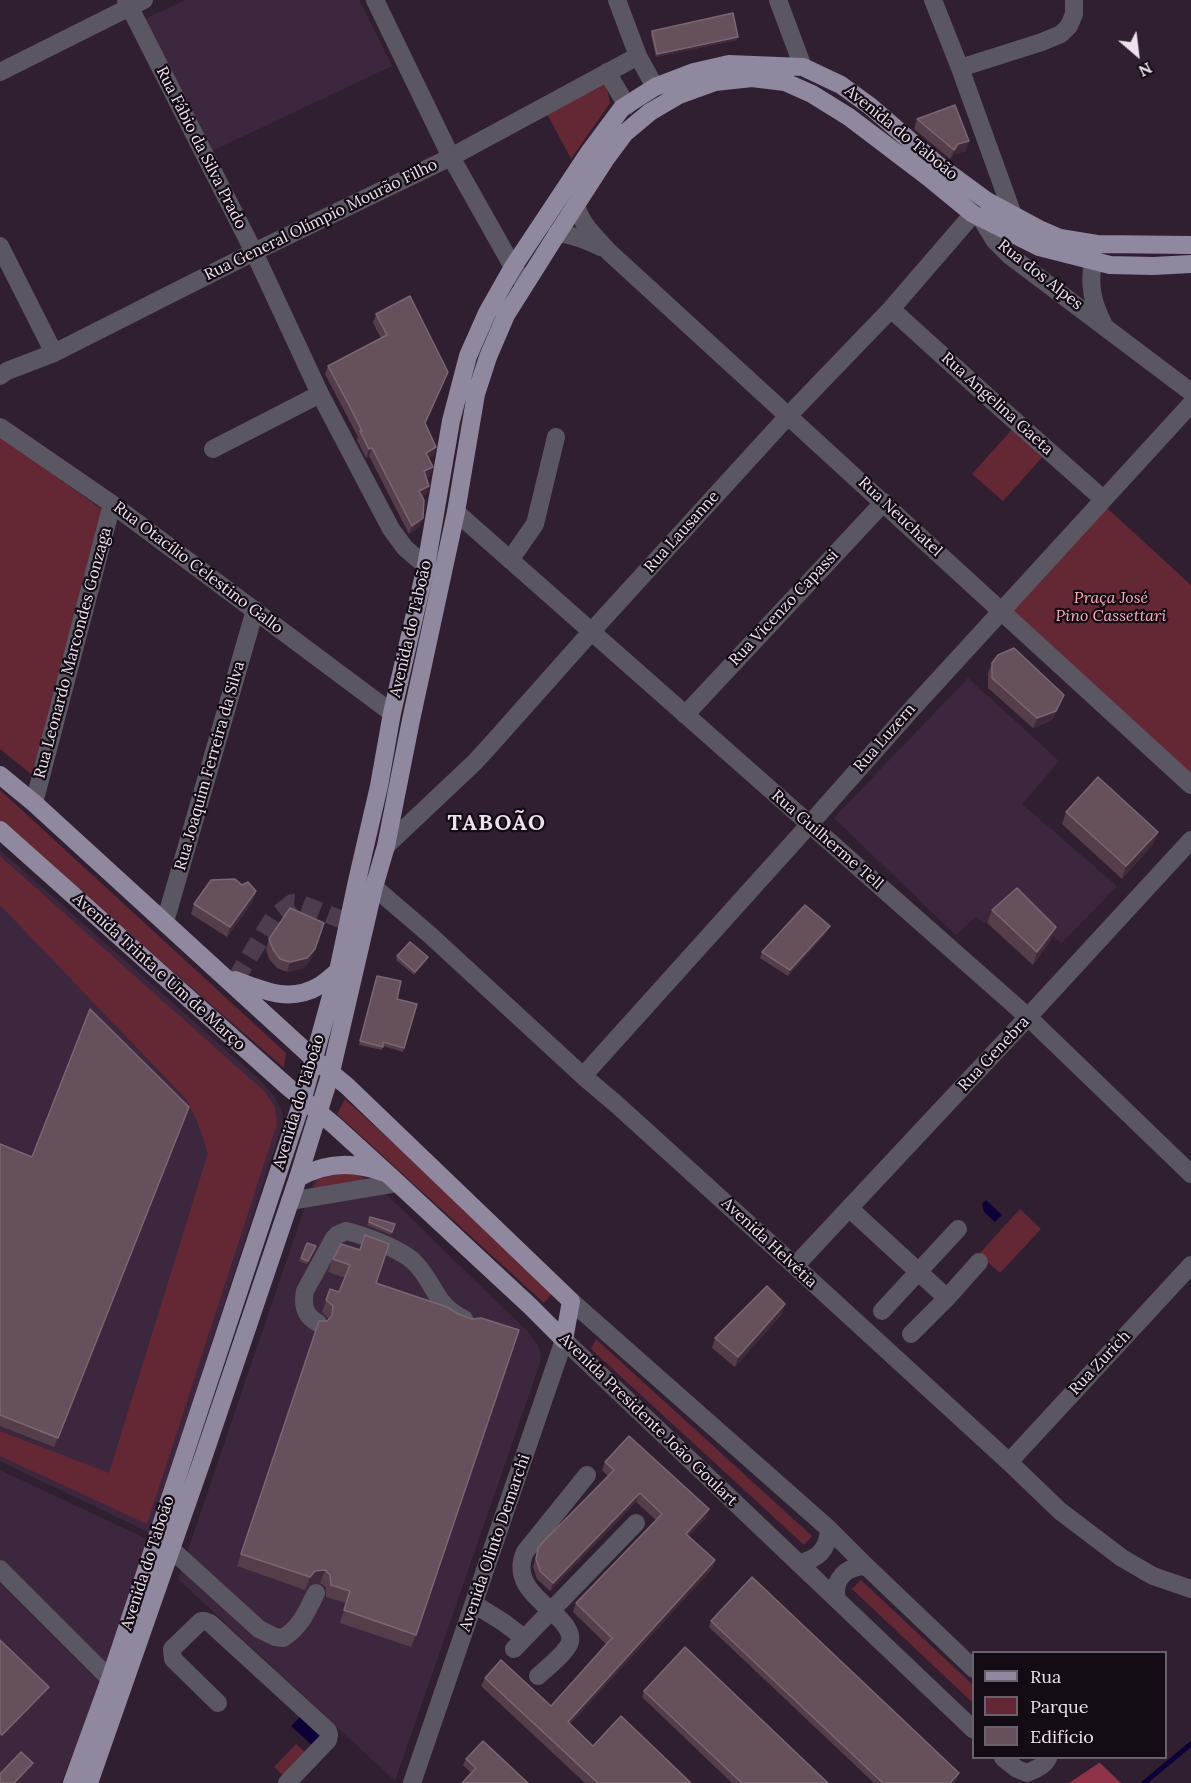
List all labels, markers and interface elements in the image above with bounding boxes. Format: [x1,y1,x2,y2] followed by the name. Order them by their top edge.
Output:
[1107,24,1167,84] north arrow
[1135,58,1156,82] text: N
[152,64,250,232] street label: Rua Fábio da Silva Prado
[841,81,961,185] street label: Avenida do Taboão
[201,155,441,285] street label: Rua General Olímpio Mourão Filho
[994,236,1086,314] street label: Rua dos Alpes
[937,349,1057,459] street label: Rua Angelina Gaeta
[854,473,946,561] street label: Rua Neuchatel
[640,487,724,577] street label: Rua Lausanne
[109,498,287,638] street label: Rua Otacílio Celestino Gallo
[30,525,116,781] street label: Rua Leonardo Marcondes Gonzaga
[725,546,843,670] street label: Rua Vicenzo Capassi
[386,559,436,699] street label: Avenida do Taboão
[1055,588,1167,626] park label: Praça José Pino Cassettari
[171,659,249,873] street label: Rua Joaquim Ferreira da Silva
[850,700,920,776] street label: Rua Luzern
[767,786,887,894] street label: Rua Guilherme Tell
[448,811,546,837] district label: TABOÃO
[69,889,249,1055] street label: Avenida Trinta e Um de Março
[954,1012,1034,1096] street label: Rua Genebra
[269,1032,329,1172] street label: Avenida do Taboão
[717,1194,821,1292] street label: Avenida Helvétia
[1065,1327,1135,1399] street label: Rua Zurich
[555,1330,741,1510] street label: Avenida Presidente João Goulart
[456,1452,534,1634] street label: Avenida Olinto Demarchi
[117,1493,179,1633] street label: Avenida do Taboão
[972,1651,1167,1759] legend
[1030,1665,1061,1688] text: Rua
[1030,1695,1089,1718] text: Parque
[1030,1725,1094,1748] text: Edifício

